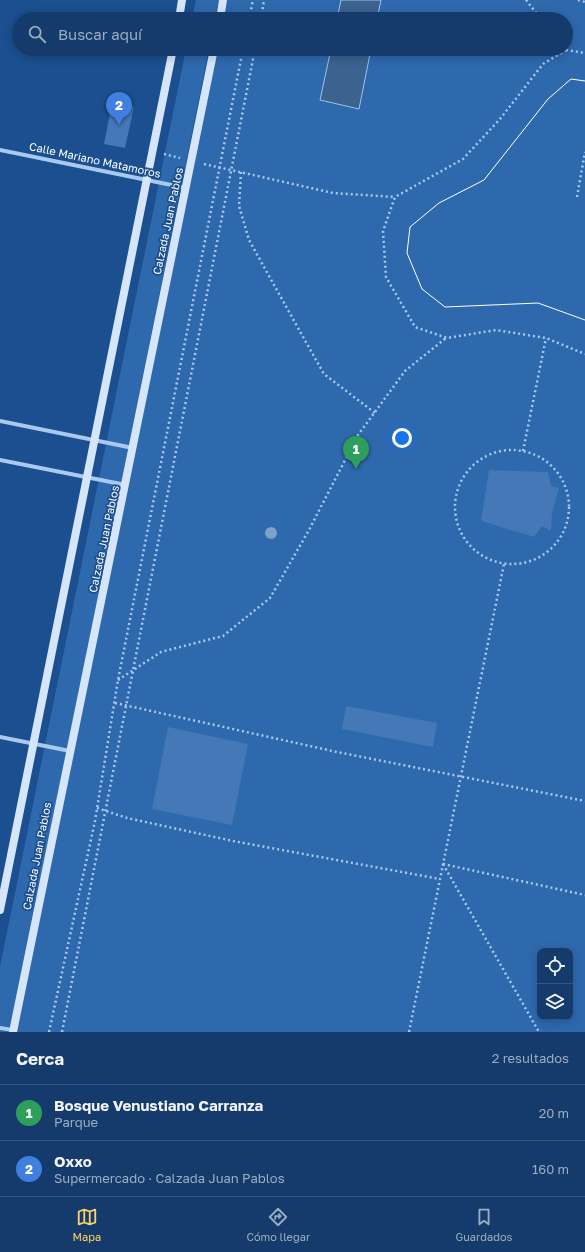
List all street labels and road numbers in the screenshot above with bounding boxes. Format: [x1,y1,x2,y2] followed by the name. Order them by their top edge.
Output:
[28,139,162,180] street label: Calle Mariano Matamoros
[150,166,185,276] street label: Calzada Juan Pablos
[86,484,121,594] street label: Calzada Juan Pablos
[20,801,53,911] street label: Calzada Juan Pablos

